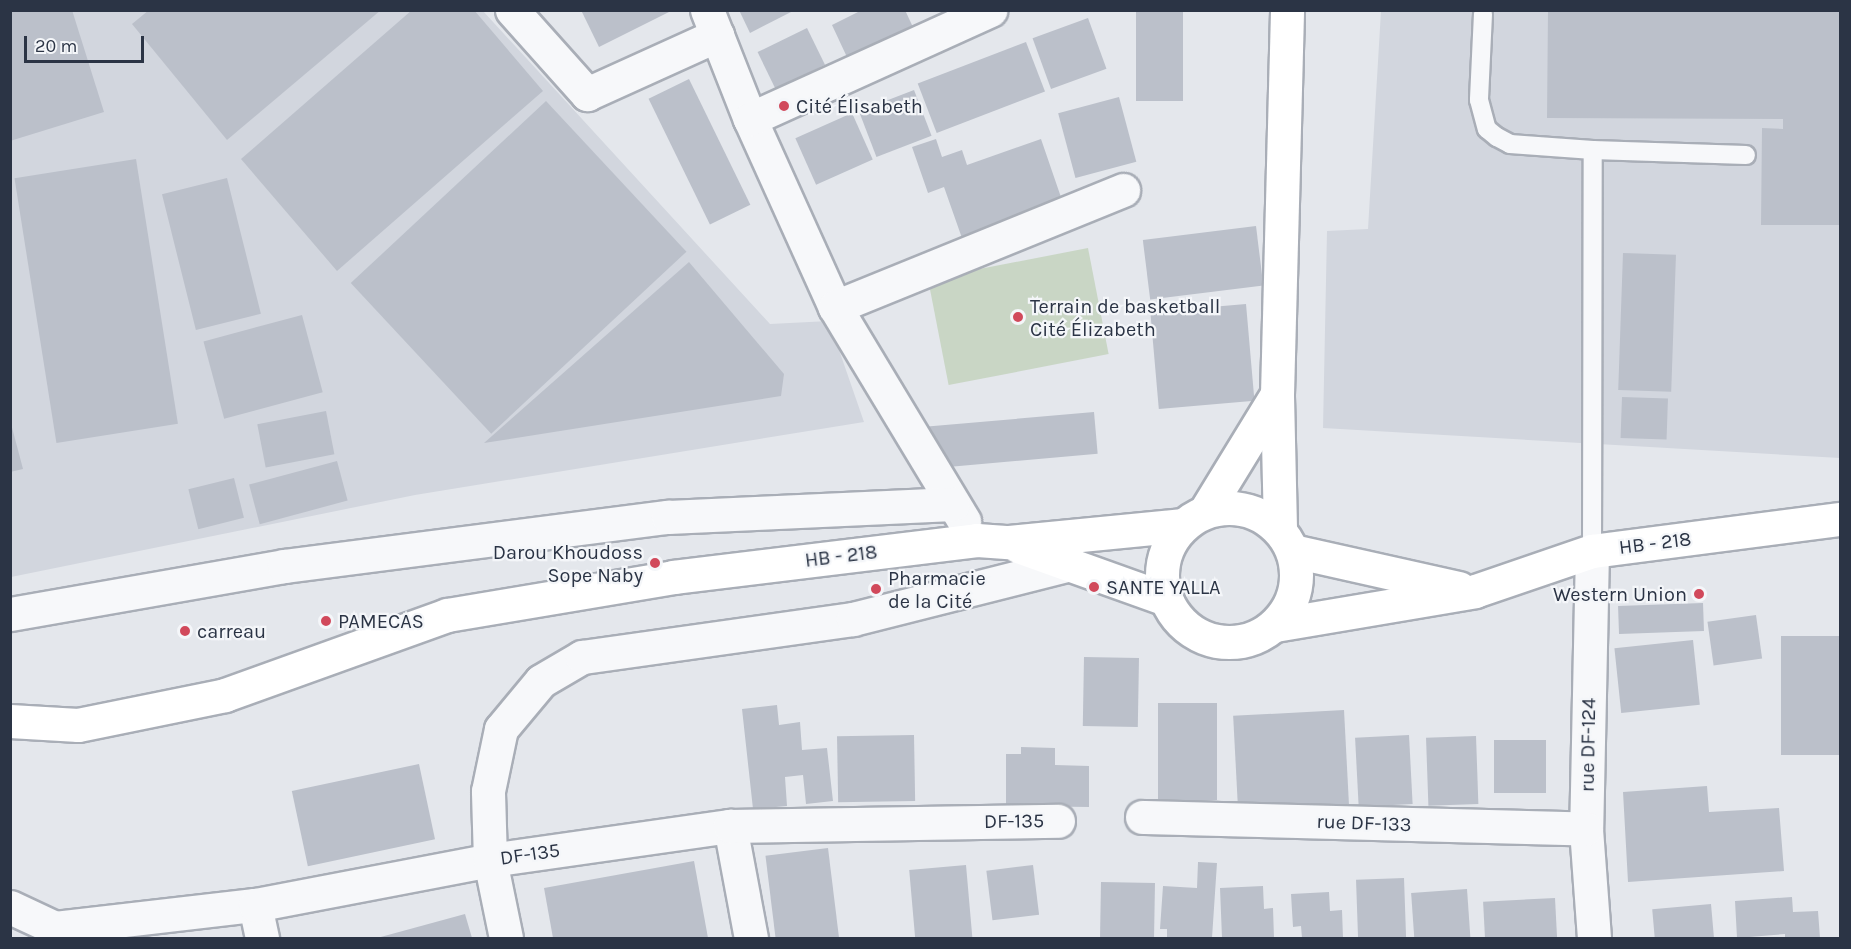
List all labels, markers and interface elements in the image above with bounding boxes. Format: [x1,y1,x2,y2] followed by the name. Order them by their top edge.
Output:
[27,24,147,62] scale bar
[35,35,77,57] text: 20 m
[796,94,923,118] place label: Cité Élisabeth
[777,99,791,113] marker: Cité Élisabeth
[1030,294,1220,341] place label: Terrain de basketball Cité Élizabeth
[1011,310,1025,324] marker: Terrain de basketball Cité Élizabeth
[1617,527,1693,559] street label: HB - 218
[493,540,643,587] place label: Darou Khoudoss Sope Naby
[803,540,879,572] street label: HB - 218
[648,556,662,570] marker: Darou Khoudoss Sope Naby
[888,566,986,613] place label: Pharmacie de la Cité
[1106,575,1221,599] place label: SANTE YALLA
[1087,580,1101,594] marker: SANTE YALLA
[869,582,883,596] marker: Pharmacie de la Cité
[1553,582,1687,606] place label: Western Union
[1692,587,1706,601] marker: Western Union
[338,609,424,633] place label: PAMECAS
[319,614,333,628] marker: PAMECAS
[197,619,266,643] place label: carreau
[178,624,192,638] marker: carreau
[1575,698,1601,792] street label: rue DF-124
[984,808,1044,834] street label: DF-135
[1316,809,1412,837] street label: rue DF-133
[498,838,562,870] street label: DF-135

